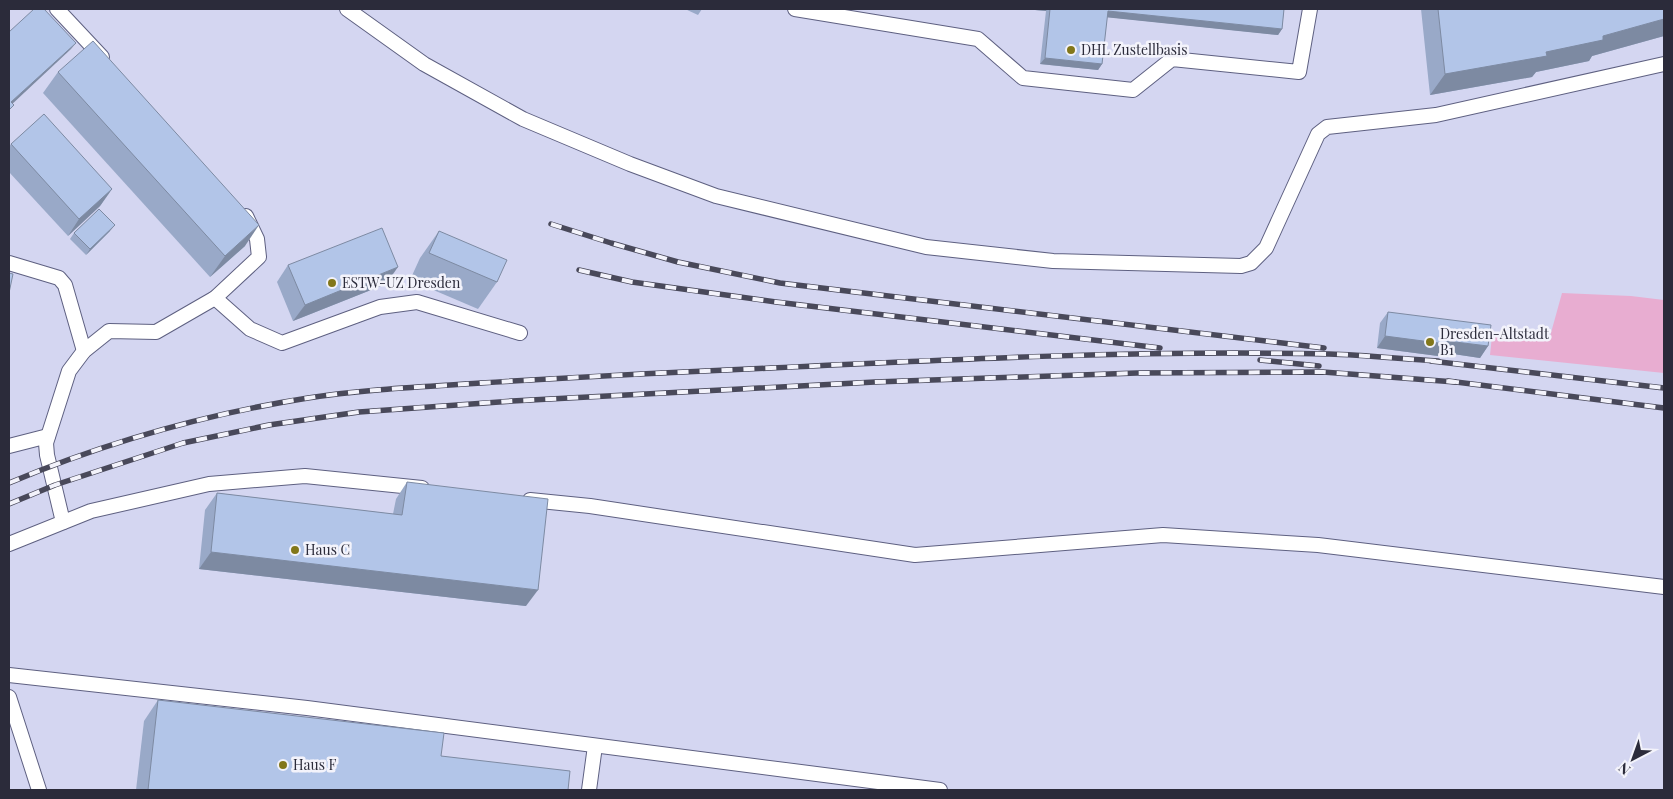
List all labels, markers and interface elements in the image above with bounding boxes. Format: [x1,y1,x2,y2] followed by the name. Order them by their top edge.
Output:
[1081,40,1187,59] place label: DHL Zustellbasis
[1065,44,1077,56] marker: DHL Zustellbasis
[342,273,461,292] place label: ESTW-UZ Dresden
[326,277,338,289] marker: ESTW-UZ Dresden
[1440,324,1550,359] place label: Dresden-Altstadt B1
[1424,336,1436,348] marker: Dresden-Altstadt B1
[305,540,350,559] place label: Haus C
[289,544,301,556] marker: Haus C
[1608,734,1658,784] north arrow
[293,755,336,774] place label: Haus F
[277,759,289,771] marker: Haus F
[1614,759,1634,780] text: N

